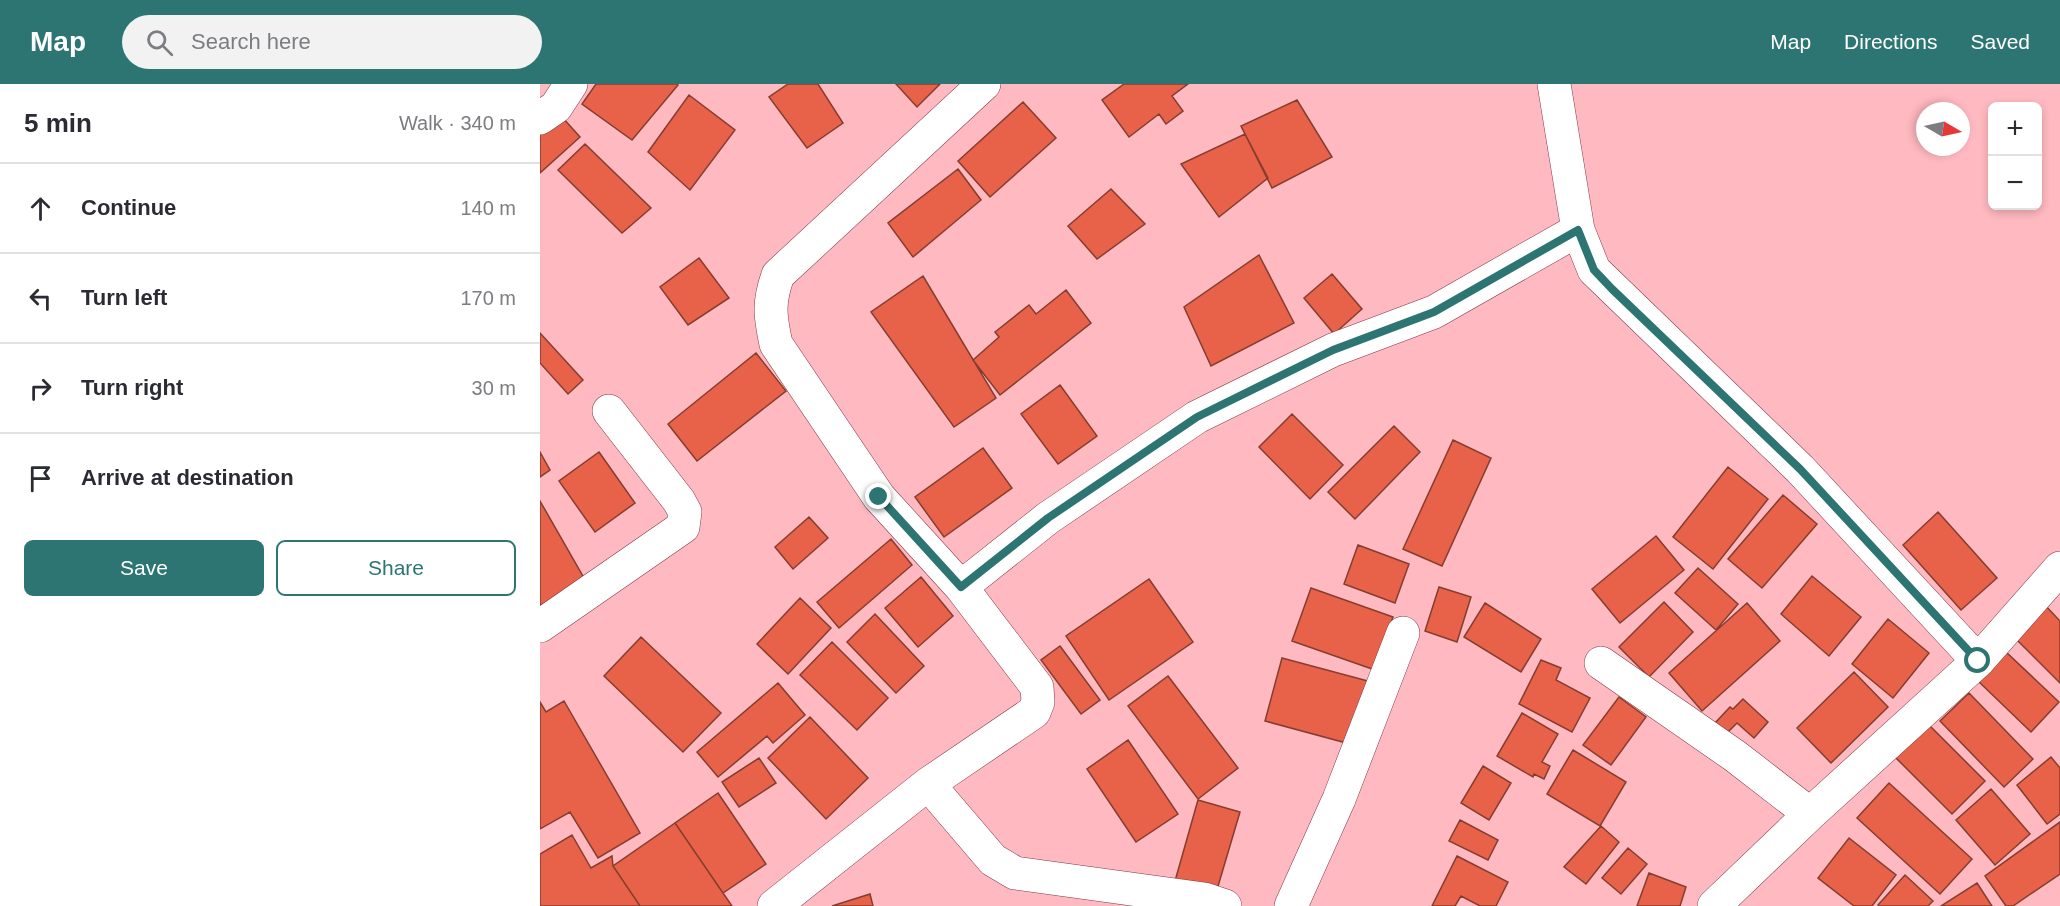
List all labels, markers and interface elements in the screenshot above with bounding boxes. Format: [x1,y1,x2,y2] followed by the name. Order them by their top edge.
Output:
[122,15,542,69] search box
[30,26,86,57] text: Map
[143,26,176,59] icon: search
[191,29,311,54] text: Search here
[1770,30,1811,53] text: Map
[1844,30,1937,53] text: Directions
[1970,30,2030,53] text: Saved
[1916,102,1970,156] north arrow
[1988,102,2042,210] map controls
[1988,102,2042,156] button: +
[24,108,92,138] text: 5 min
[399,112,516,134] text: Walk · 340 m
[1988,156,2042,210] button: −
[24,192,57,225] icon: ahead
[81,195,176,220] text: Continue
[460,197,516,219] text: 140 m
[24,282,57,315] icon: left
[81,285,167,310] text: Turn left
[460,287,516,309] text: 170 m
[24,372,57,405] icon: right
[81,375,183,400] text: Turn right
[472,377,516,399] text: 30 m
[24,462,57,495] icon: arrive
[81,465,294,490] text: Arrive at destination
[865,483,891,509] route end
[24,540,264,596] button: Save
[276,540,516,596] button: Share
[1964,647,1990,673] route start

